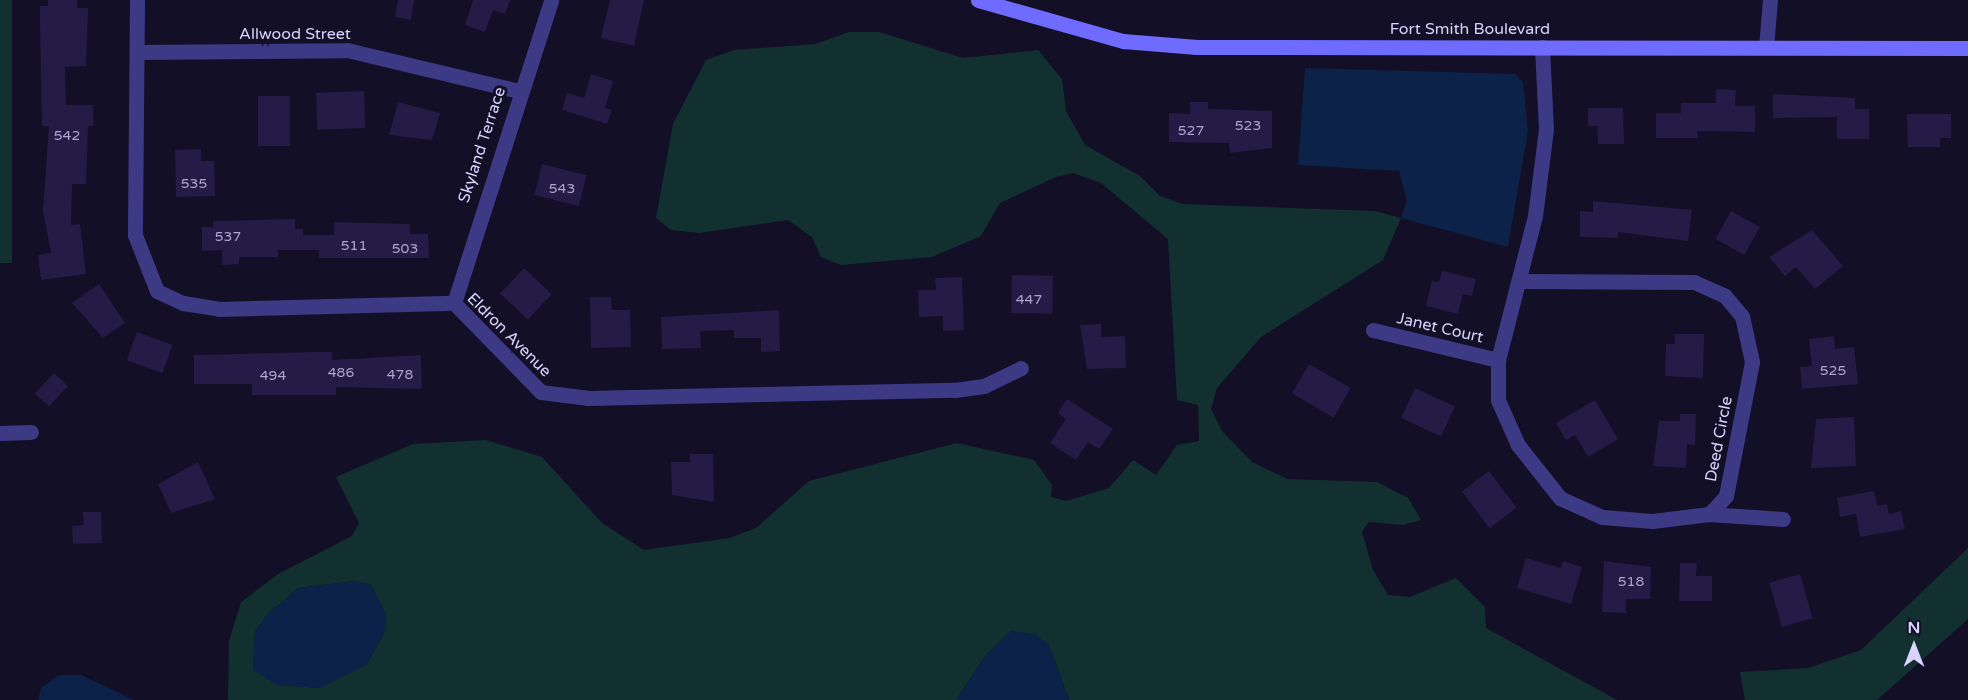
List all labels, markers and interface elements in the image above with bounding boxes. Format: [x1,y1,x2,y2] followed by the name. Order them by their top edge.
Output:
[1390,19,1550,39] street label: Fort Smith Boulevard
[239,24,351,44] street label: Allwood Street
[454,85,510,205] street label: Skyland Terrace
[1235,118,1261,134] house number: 523
[1178,123,1204,139] house number: 527
[54,128,80,144] house number: 542
[181,176,207,192] house number: 535
[549,181,575,197] house number: 543
[215,229,241,245] house number: 537
[341,238,367,254] house number: 511
[392,241,418,257] house number: 503
[463,289,555,381] street label: Eldron Avenue
[1016,292,1042,308] house number: 447
[1395,309,1485,347] street label: Janet Court
[1820,363,1846,379] house number: 525
[328,365,354,381] house number: 486
[387,367,413,383] house number: 478
[260,368,286,384] house number: 494
[1701,395,1737,483] street label: Deed Circle
[1618,574,1644,590] house number: 518
[1884,616,1944,676] north arrow
[1908,618,1920,638] text: N

